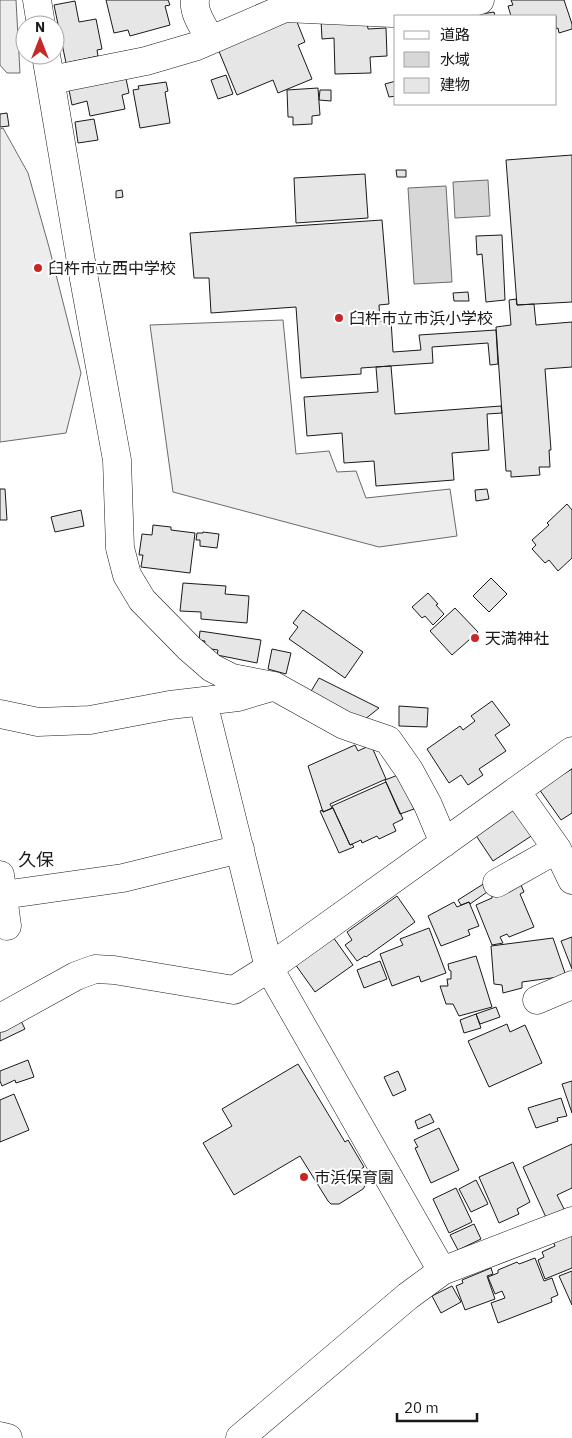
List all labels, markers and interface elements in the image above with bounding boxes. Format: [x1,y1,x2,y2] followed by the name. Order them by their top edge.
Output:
[15,15,65,65] north arrow
[394,15,557,105] legend
[35,18,45,36] text: N
[440,25,470,44] text: 道路
[440,50,470,69] text: 水域
[440,75,470,94] text: 建物
[48,258,176,278] place label: 臼杵市立西中学校
[32,262,44,274] marker: 臼杵市立西中学校
[349,308,493,328] place label: 臼杵市立市浜小学校
[333,312,345,324] marker: 臼杵市立市浜小学校
[485,628,549,648] place label: 天満神社
[469,632,481,644] marker: 天満神社
[18,848,54,871] district label: 久保
[314,1167,394,1187] place label: 市浜保育園
[298,1171,310,1183] marker: 市浜保育園
[397,1390,477,1422] scale bar
[404,1398,439,1417] text: 20 m

